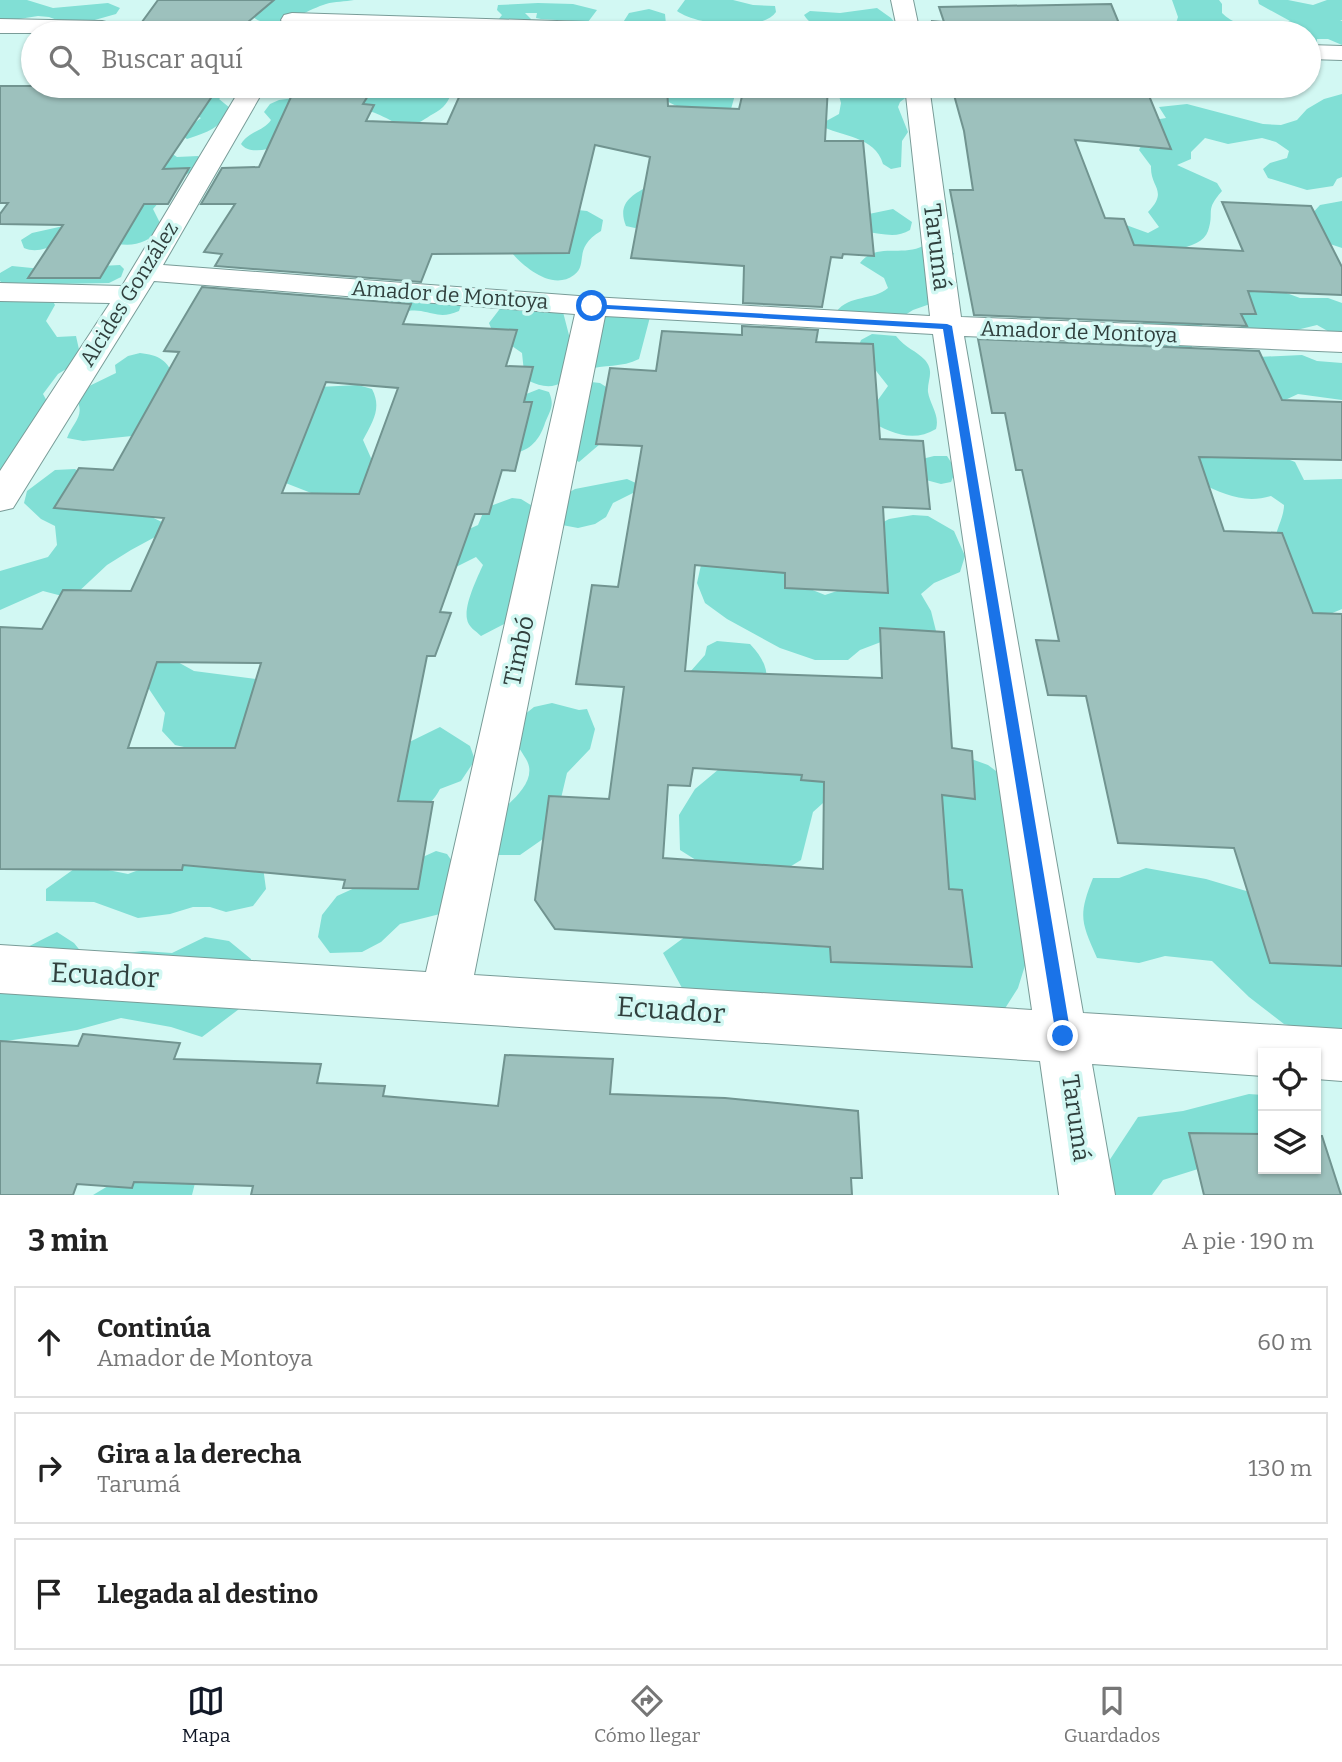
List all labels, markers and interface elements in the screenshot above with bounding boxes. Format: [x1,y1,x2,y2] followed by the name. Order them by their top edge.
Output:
[21,21,1321,98] search box
[45,41,83,79] icon: search
[101,44,243,75] text: Buscar aquí
[918,202,956,292] street label: Tarumá
[74,217,184,371] street label: Alcides González
[351,275,550,315] street label: Amador de Montoya
[576,290,607,321] route start
[980,316,1178,348] street label: Amador de Montoya
[498,613,540,689] street label: Timbó
[50,956,160,994] street label: Ecuador
[616,990,726,1030] street label: Ecuador
[1047,1020,1078,1051] route end
[1258,1048,1321,1174] map controls
[1258,1048,1321,1111] button: locate
[1056,1073,1096,1163] street label: Tarumá
[1258,1111,1321,1174] button: layers
[28,1223,108,1259] text: 3 min
[1182,1227,1314,1255] text: A pie · 190 m
[97,1313,211,1344] text: Continúa
[30,1323,68,1361] icon: ahead
[1257,1328,1312,1356] text: 60 m
[97,1344,313,1372] text: Amador de Montoya
[97,1439,301,1470] text: Gira a la derecha
[30,1449,68,1487] icon: right
[1248,1454,1312,1482] text: 130 m
[97,1470,181,1498] text: Tarumá
[30,1575,68,1613] icon: arrive
[97,1579,318,1610] text: Llegada al destino
[182,1682,231,1747] tab: Mapa
[594,1682,700,1747] tab: Cómo llegar
[1064,1682,1160,1747] tab: Guardados

